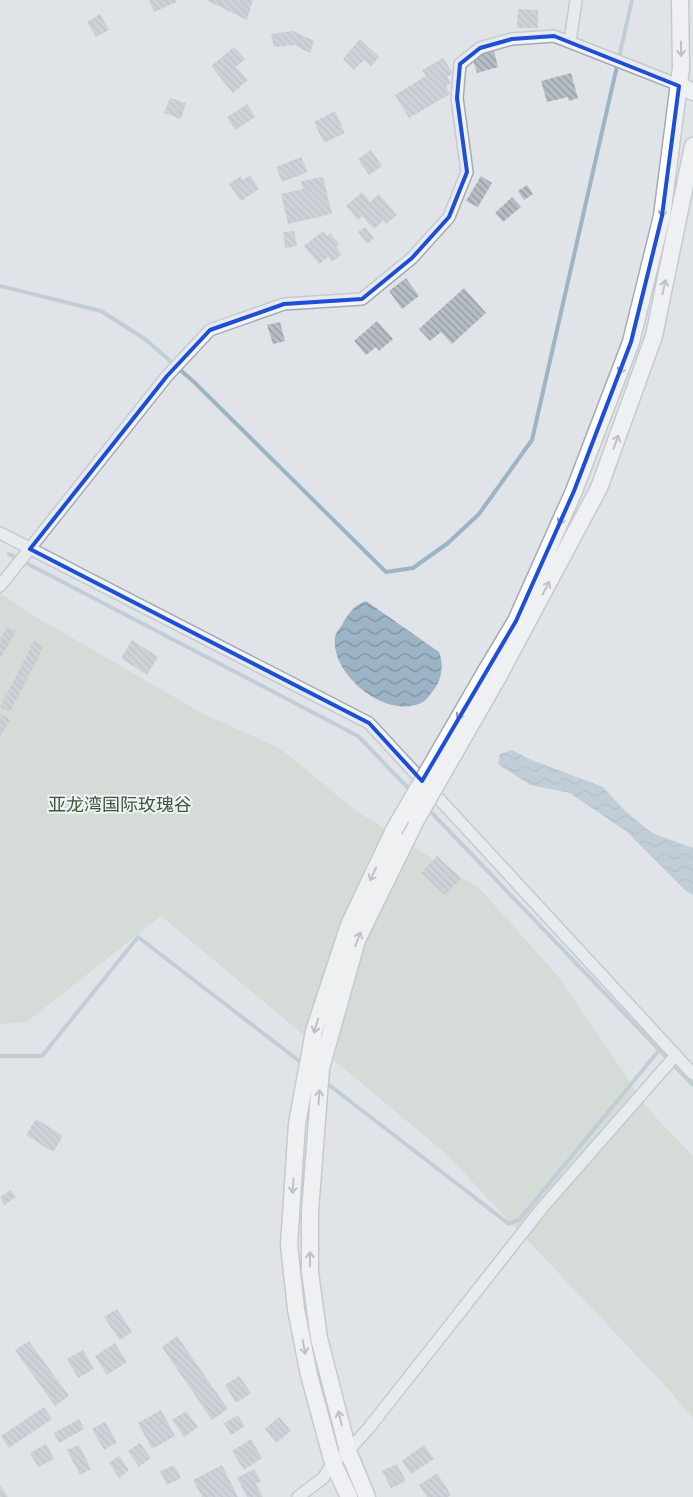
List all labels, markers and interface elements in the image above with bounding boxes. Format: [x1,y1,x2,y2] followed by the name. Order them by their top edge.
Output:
[676,40,686,56] one-way arrow
[658,202,668,218] one-way arrow
[660,279,670,295] one-way arrow
[617,359,626,374] one-way arrow
[612,434,621,450] one-way arrow
[557,510,567,525] one-way arrow
[541,580,551,595] one-way arrow
[456,705,466,720] one-way arrow
[48,794,192,815] park label: 亚龙湾国际玫瑰谷
[368,866,377,881] one-way arrow
[354,932,363,948] one-way arrow
[311,1017,321,1033] one-way arrow
[314,1089,323,1105] one-way arrow
[288,1178,297,1194] one-way arrow
[305,1251,315,1268] one-way arrow
[299,1339,309,1355] one-way arrow
[335,1411,344,1427] one-way arrow

